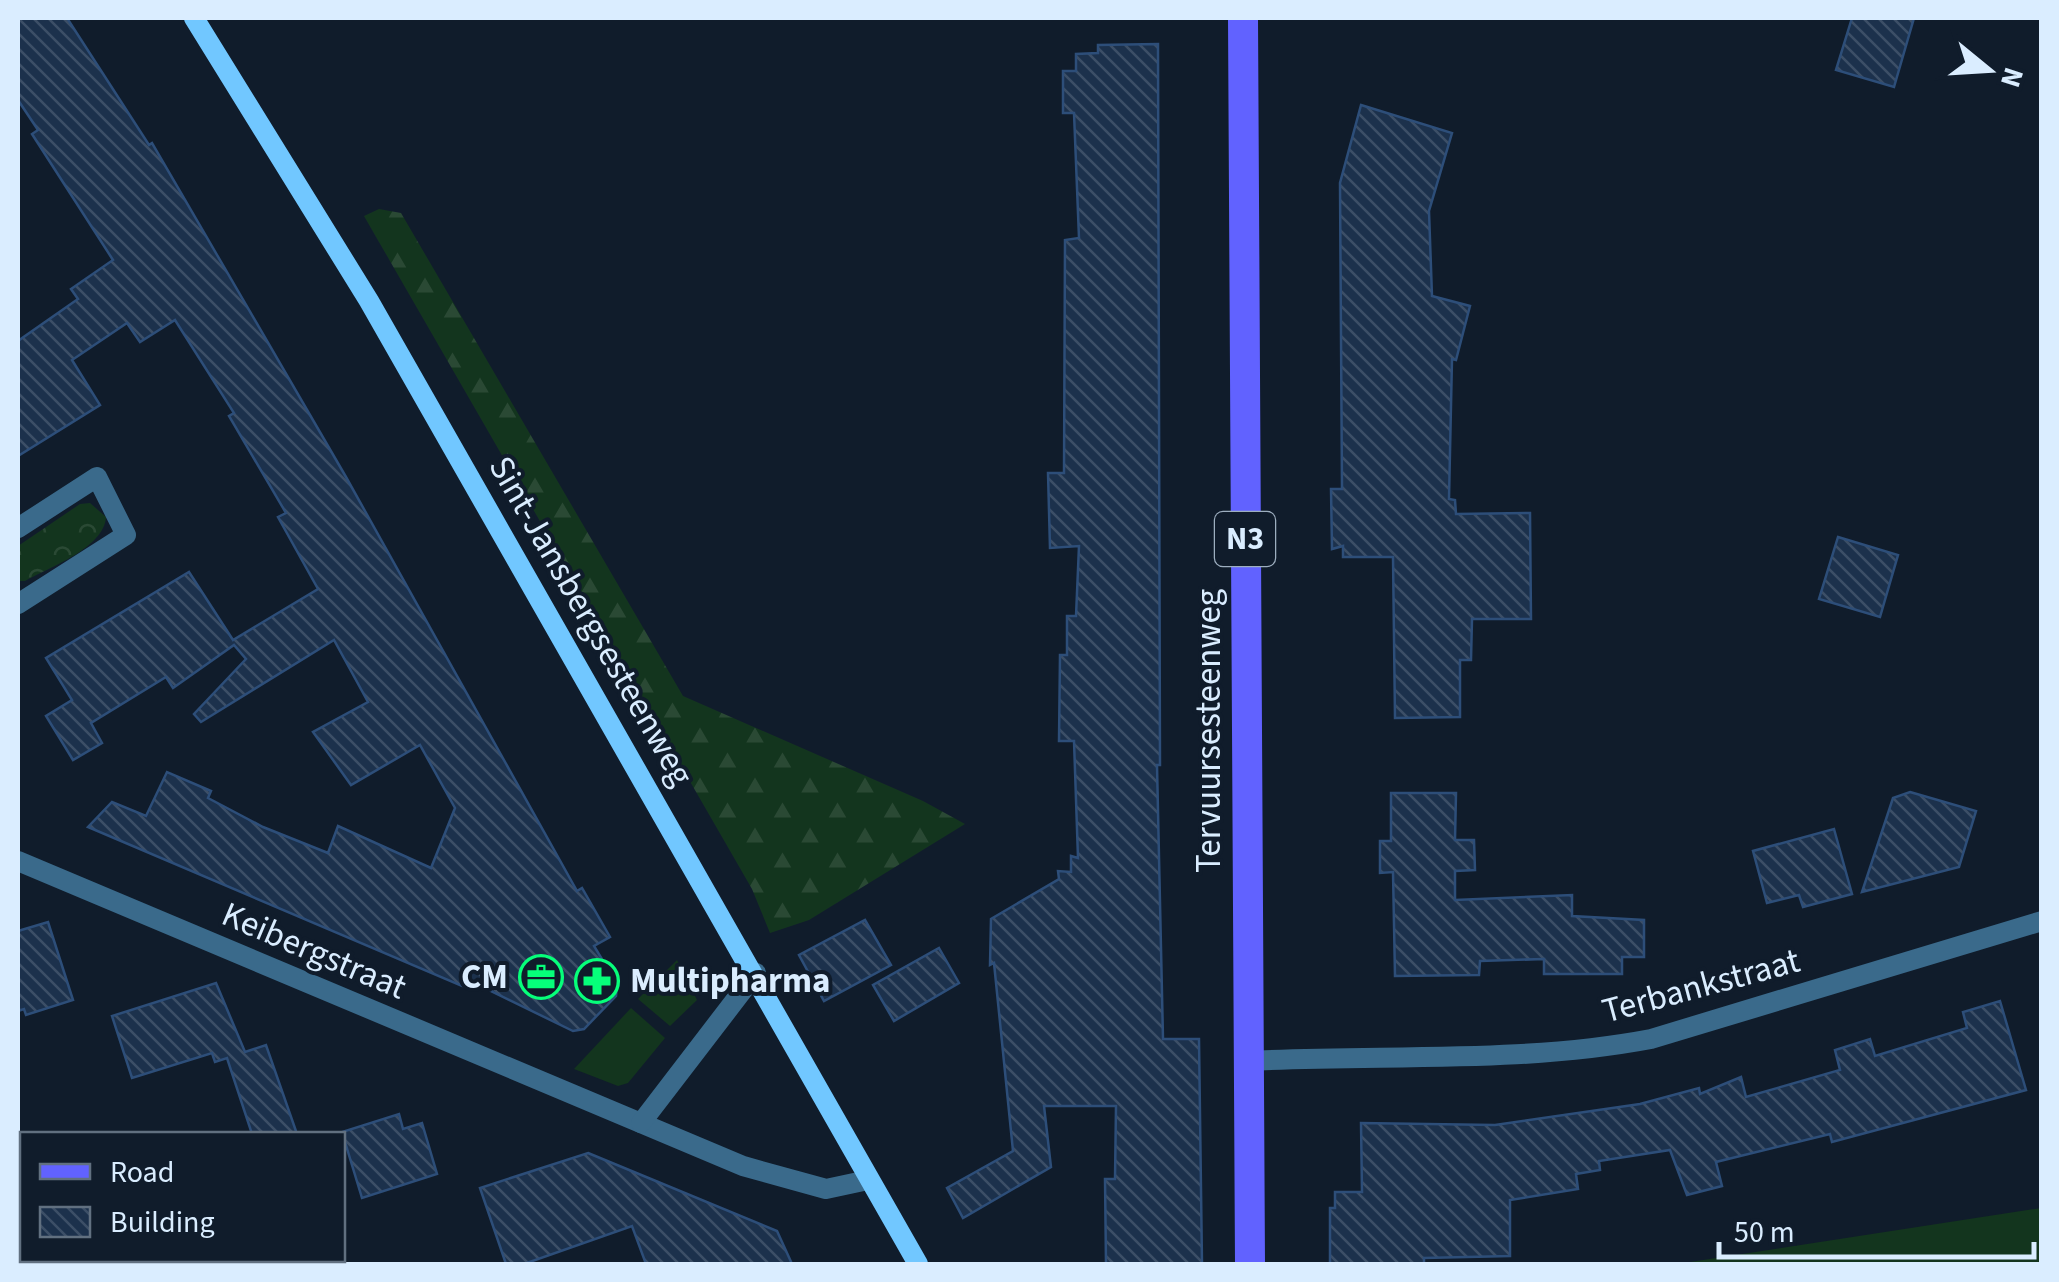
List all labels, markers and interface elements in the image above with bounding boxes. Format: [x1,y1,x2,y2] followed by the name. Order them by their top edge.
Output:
[1939,20,2039,120] north arrow
[1990,62,2034,92] text: N
[476,447,706,795] street label: Sint-Jansbergsesteenweg
[1215,512,1275,566] road number: N3
[1184,589,1234,873] street label: Tervuursesteenweg
[214,890,414,1012] street label: Keibergstraat
[1597,936,1806,1036] street label: Terbankstraat
[461,952,508,1002] place label: CM
[518,954,564,1000] office icon: CM
[630,956,830,1006] place label: Multipharma
[574,958,620,1004] pharmacy icon: Multipharma
[20,1132,345,1262] legend
[110,1151,174,1194] text: Road
[1719,1197,2034,1259] scale bar
[110,1201,215,1244] text: Building
[1734,1211,1795,1254] text: 50 m

